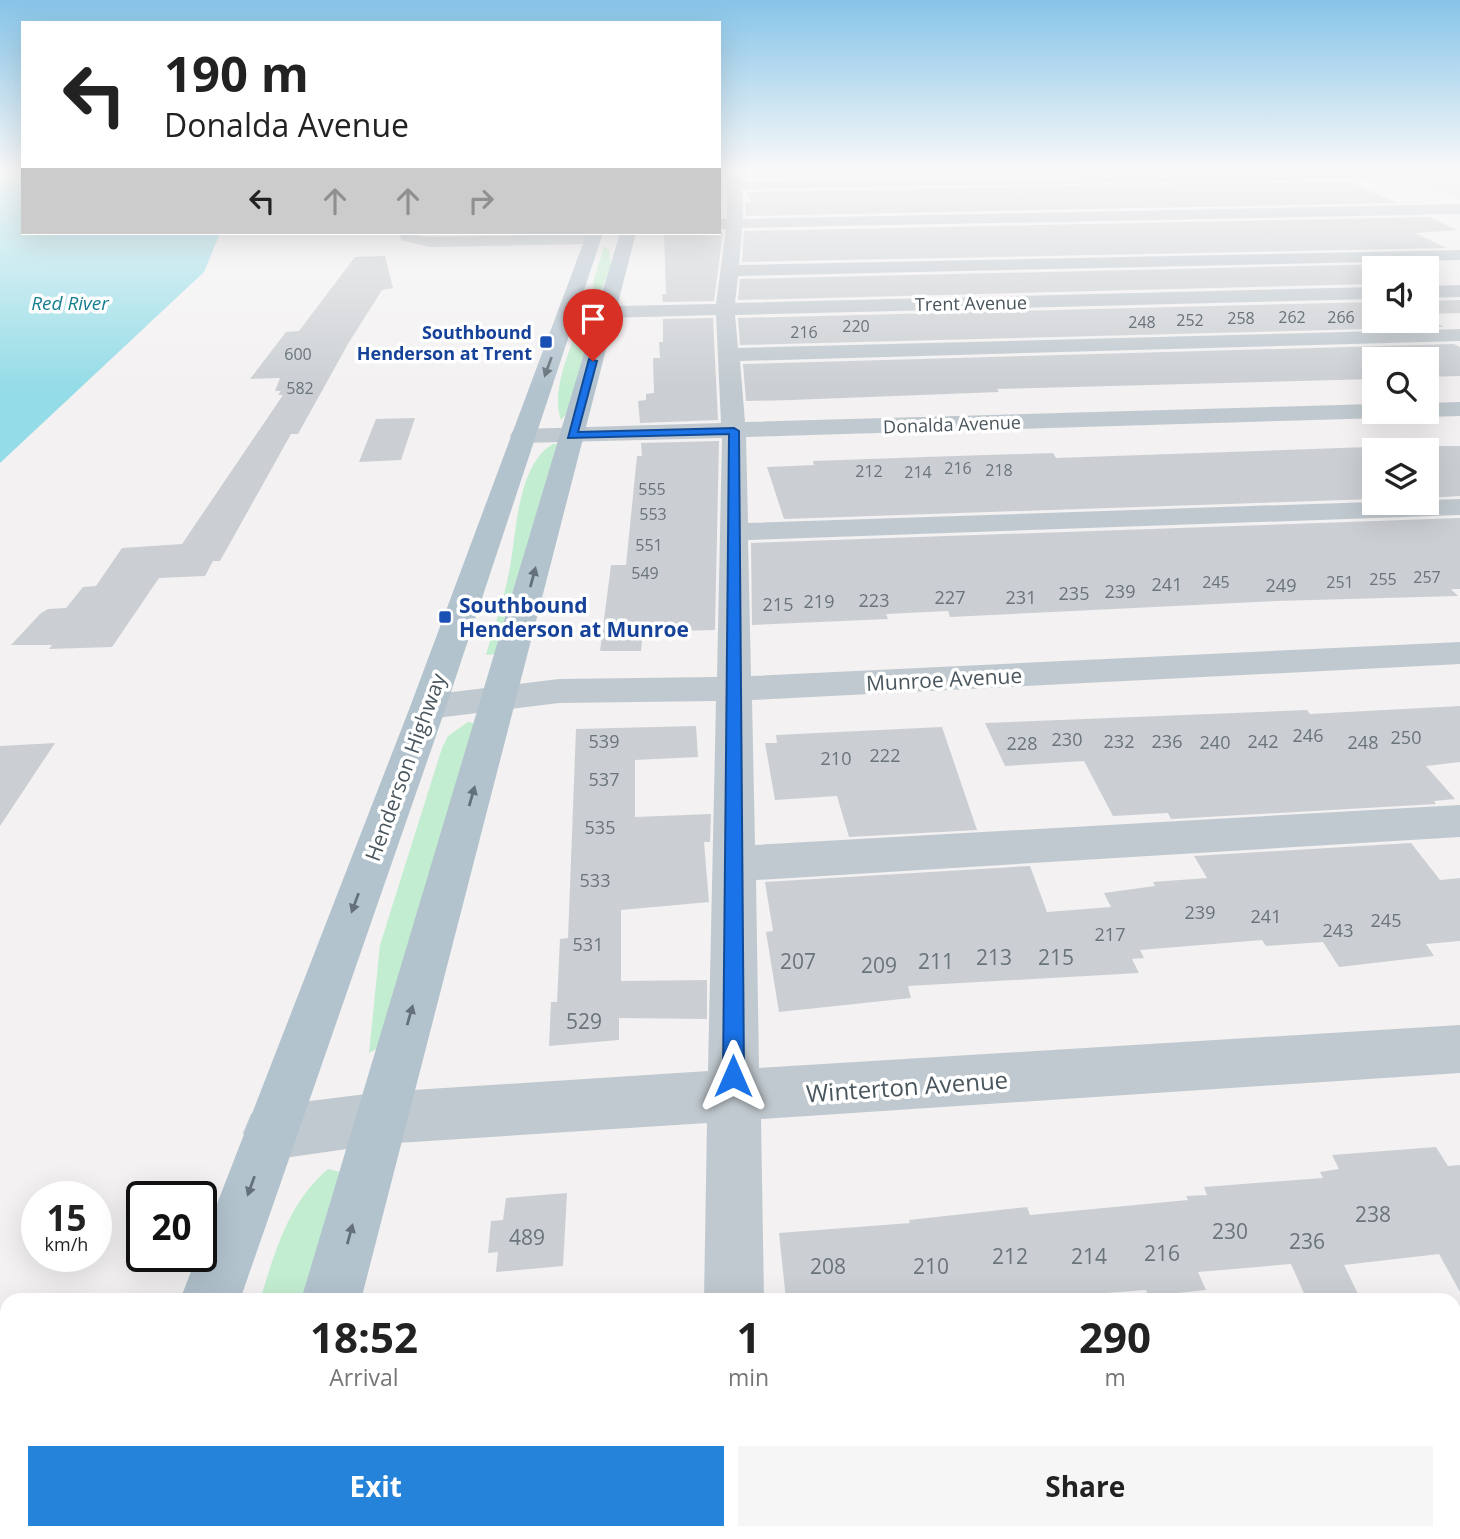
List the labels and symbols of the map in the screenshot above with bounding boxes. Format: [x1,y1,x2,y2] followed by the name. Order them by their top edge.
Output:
[563,289,623,361] pin
[31,290,110,316] water label: Red River
[915,290,1027,316] street label: Trent Avenue
[1278,306,1306,328] house number: 262
[1327,306,1355,328] house number: 266
[1227,307,1255,329] house number: 258
[1176,309,1204,331] house number: 252
[1128,311,1156,333] house number: 248
[842,315,870,337] house number: 220
[357,320,532,365] place label: Southbound Henderson at Trent
[790,321,818,343] house number: 216
[538,334,554,350] marker: Southbound Henderson at Trent
[284,343,312,365] house number: 600
[542,356,553,377] one-way arrow
[286,377,314,399] house number: 582
[883,410,1021,438] street label: Donalda Avenue
[944,457,972,479] house number: 216
[985,459,1013,481] house number: 218
[855,460,883,482] house number: 212
[904,461,932,483] house number: 214
[638,478,666,500] house number: 555
[639,503,667,525] house number: 553
[635,534,663,556] house number: 551
[631,562,659,584] house number: 549
[528,566,539,588] one-way arrow
[1413,566,1441,588] house number: 257
[1369,568,1397,590] house number: 255
[1202,571,1230,593] house number: 245
[1326,571,1354,593] house number: 251
[1152,572,1182,596] house number: 241
[1266,573,1296,597] house number: 249
[1105,579,1135,603] house number: 239
[1059,581,1089,605] house number: 235
[935,585,965,609] house number: 227
[1006,585,1036,609] house number: 231
[859,588,889,612] house number: 223
[804,589,834,613] house number: 219
[459,591,689,643] place label: Southbound Henderson at Munroe
[763,592,793,616] house number: 215
[437,609,453,625] marker: Southbound Henderson at Munroe
[865,661,1023,697] street label: Munroe Avenue
[358,669,452,865] street label: Henderson Highway
[1293,723,1323,747] house number: 246
[1391,725,1421,749] house number: 250
[1052,727,1082,751] house number: 230
[589,729,619,753] house number: 539
[1104,729,1134,753] house number: 232
[1152,729,1182,753] house number: 236
[1248,729,1278,753] house number: 242
[1200,730,1230,754] house number: 240
[1348,730,1378,754] house number: 248
[1007,731,1037,755] house number: 228
[870,743,900,767] house number: 222
[821,746,851,770] house number: 210
[589,767,619,791] house number: 537
[467,785,478,807] one-way arrow
[585,815,615,839] house number: 535
[580,868,610,892] house number: 533
[349,893,360,914] one-way arrow
[1185,900,1215,924] house number: 239
[1251,904,1281,928] house number: 241
[1371,908,1401,932] house number: 245
[1323,918,1353,942] house number: 243
[1095,922,1125,946] house number: 217
[573,932,603,956] house number: 531
[976,943,1012,971] house number: 213
[1038,943,1074,971] house number: 215
[780,947,816,975] house number: 207
[918,947,954,975] house number: 211
[861,951,897,979] house number: 209
[406,1004,416,1025] one-way arrow
[566,1007,602,1035] house number: 529
[696,1039,770,1113] position arrow
[805,1062,1009,1110] street label: Winterton Avenue
[245,1175,256,1196] one-way arrow
[126,1181,217,1272] speed limit sign: 20
[1355,1200,1391,1228] house number: 238
[1212,1217,1248,1245] house number: 230
[509,1223,545,1251] house number: 489
[345,1224,355,1245] one-way arrow
[1289,1227,1325,1255] house number: 236
[1144,1239,1180,1267] house number: 216
[992,1242,1028,1270] house number: 212
[1071,1242,1107,1270] house number: 214
[810,1252,846,1280] house number: 208
[913,1252,949,1280] house number: 210

